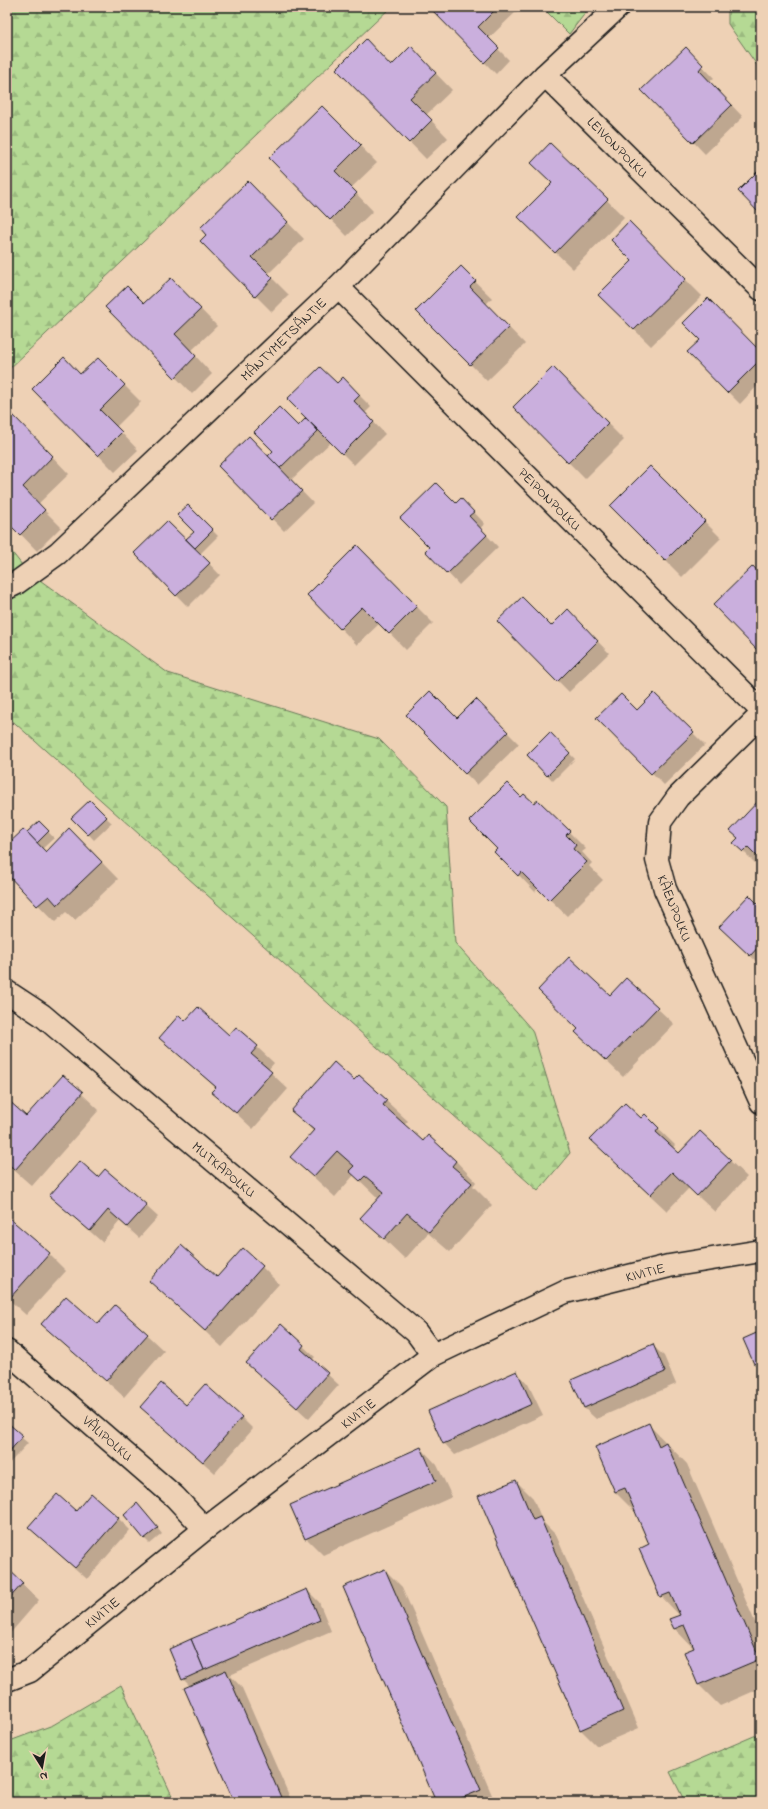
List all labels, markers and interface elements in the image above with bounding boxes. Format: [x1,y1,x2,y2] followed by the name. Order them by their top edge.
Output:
[581,113,653,184] street label: LEIVONPOLKU
[236,293,332,387] street label: MÄNTYMETSÄNTIE
[512,464,586,537] street label: PEIPONPOLKU
[651,872,697,945] street label: KÄENPOLKU
[186,1137,260,1203] street label: MUTKAPOLKU
[624,1258,667,1288] street label: KIVITIE
[337,1394,381,1435] street label: KIVITIE
[76,1411,137,1467] street label: VÄLIPOLKU
[81,1592,125,1634] street label: KIVITIE
[22,1747,62,1787] north arrow
[39,1767,49,1784] text: N

